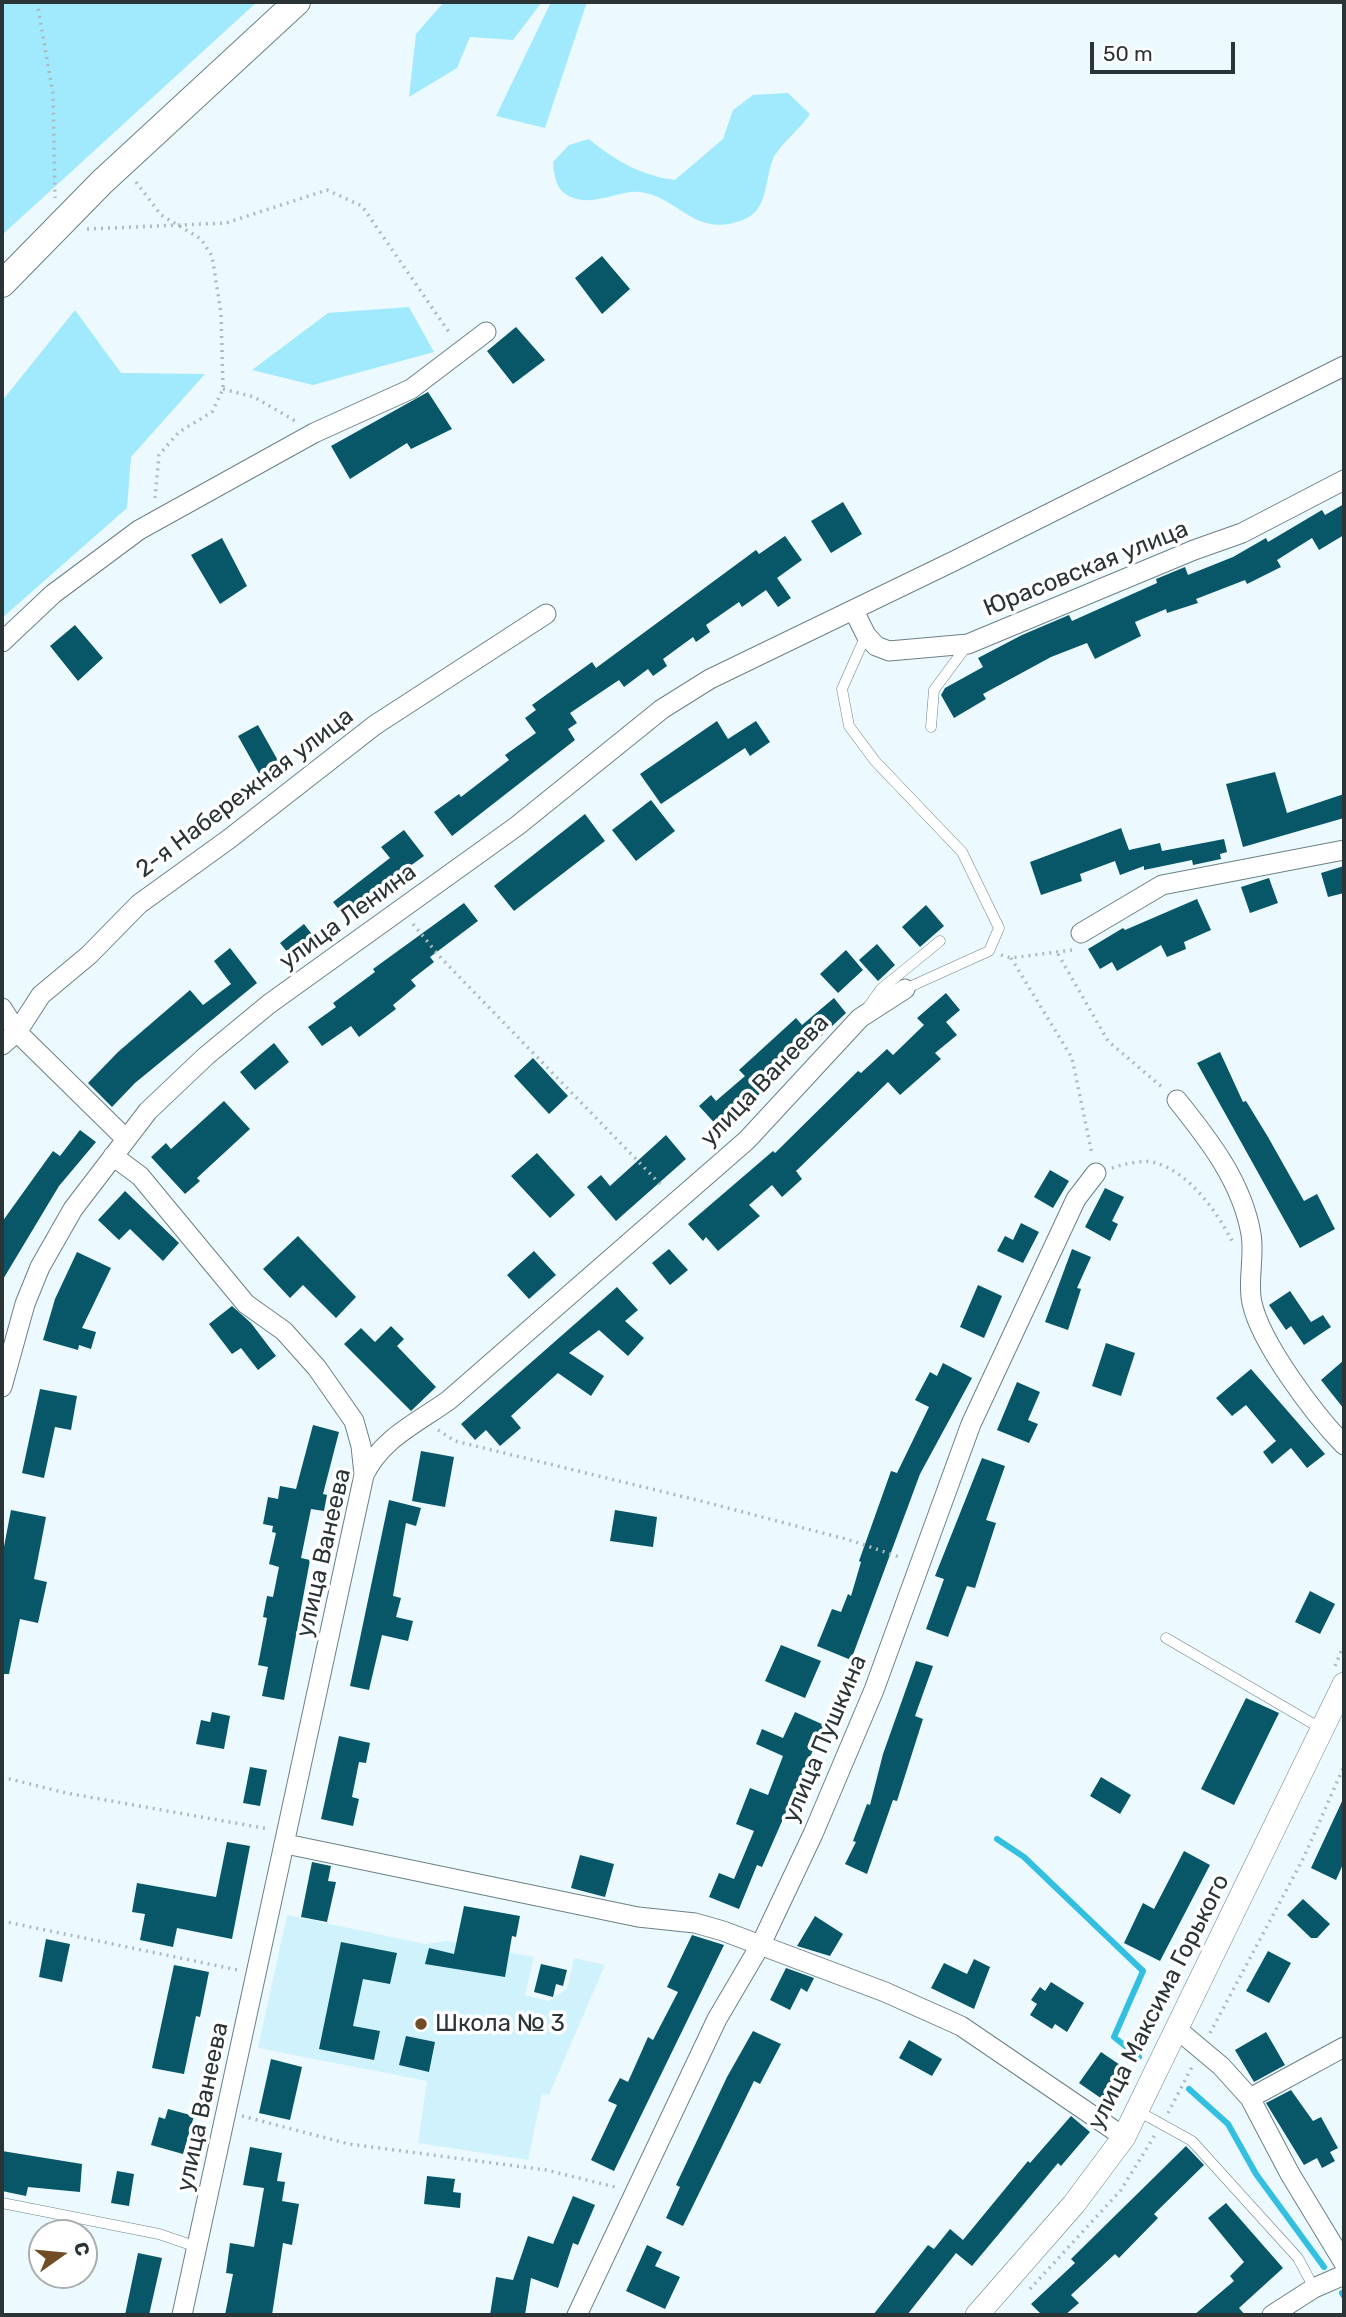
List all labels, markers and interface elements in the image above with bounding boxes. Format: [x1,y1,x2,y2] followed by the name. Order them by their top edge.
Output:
[1094,28,1239,72] scale bar
[1103,41,1153,66] text: 50 m
[979,515,1193,623] street label: Юрасовская улица
[131,702,359,884] street label: 2-я Набережная улица
[274,858,422,976] street label: улица Ленина
[695,1009,835,1153] street label: улица Ванеева
[291,1466,357,1640] street label: улица Ванеева
[777,1651,873,1827] street label: улица Пушкина
[1082,1870,1236,2134] street label: улица Максима Горького
[435,2010,565,2038] place label: Школа № 3
[413,2016,429,2032] marker: Школа № 3
[171,2020,235,2194] street label: улица Ванеева
[28,2219,98,2289] north arrow
[69,2240,95,2258] text: С

